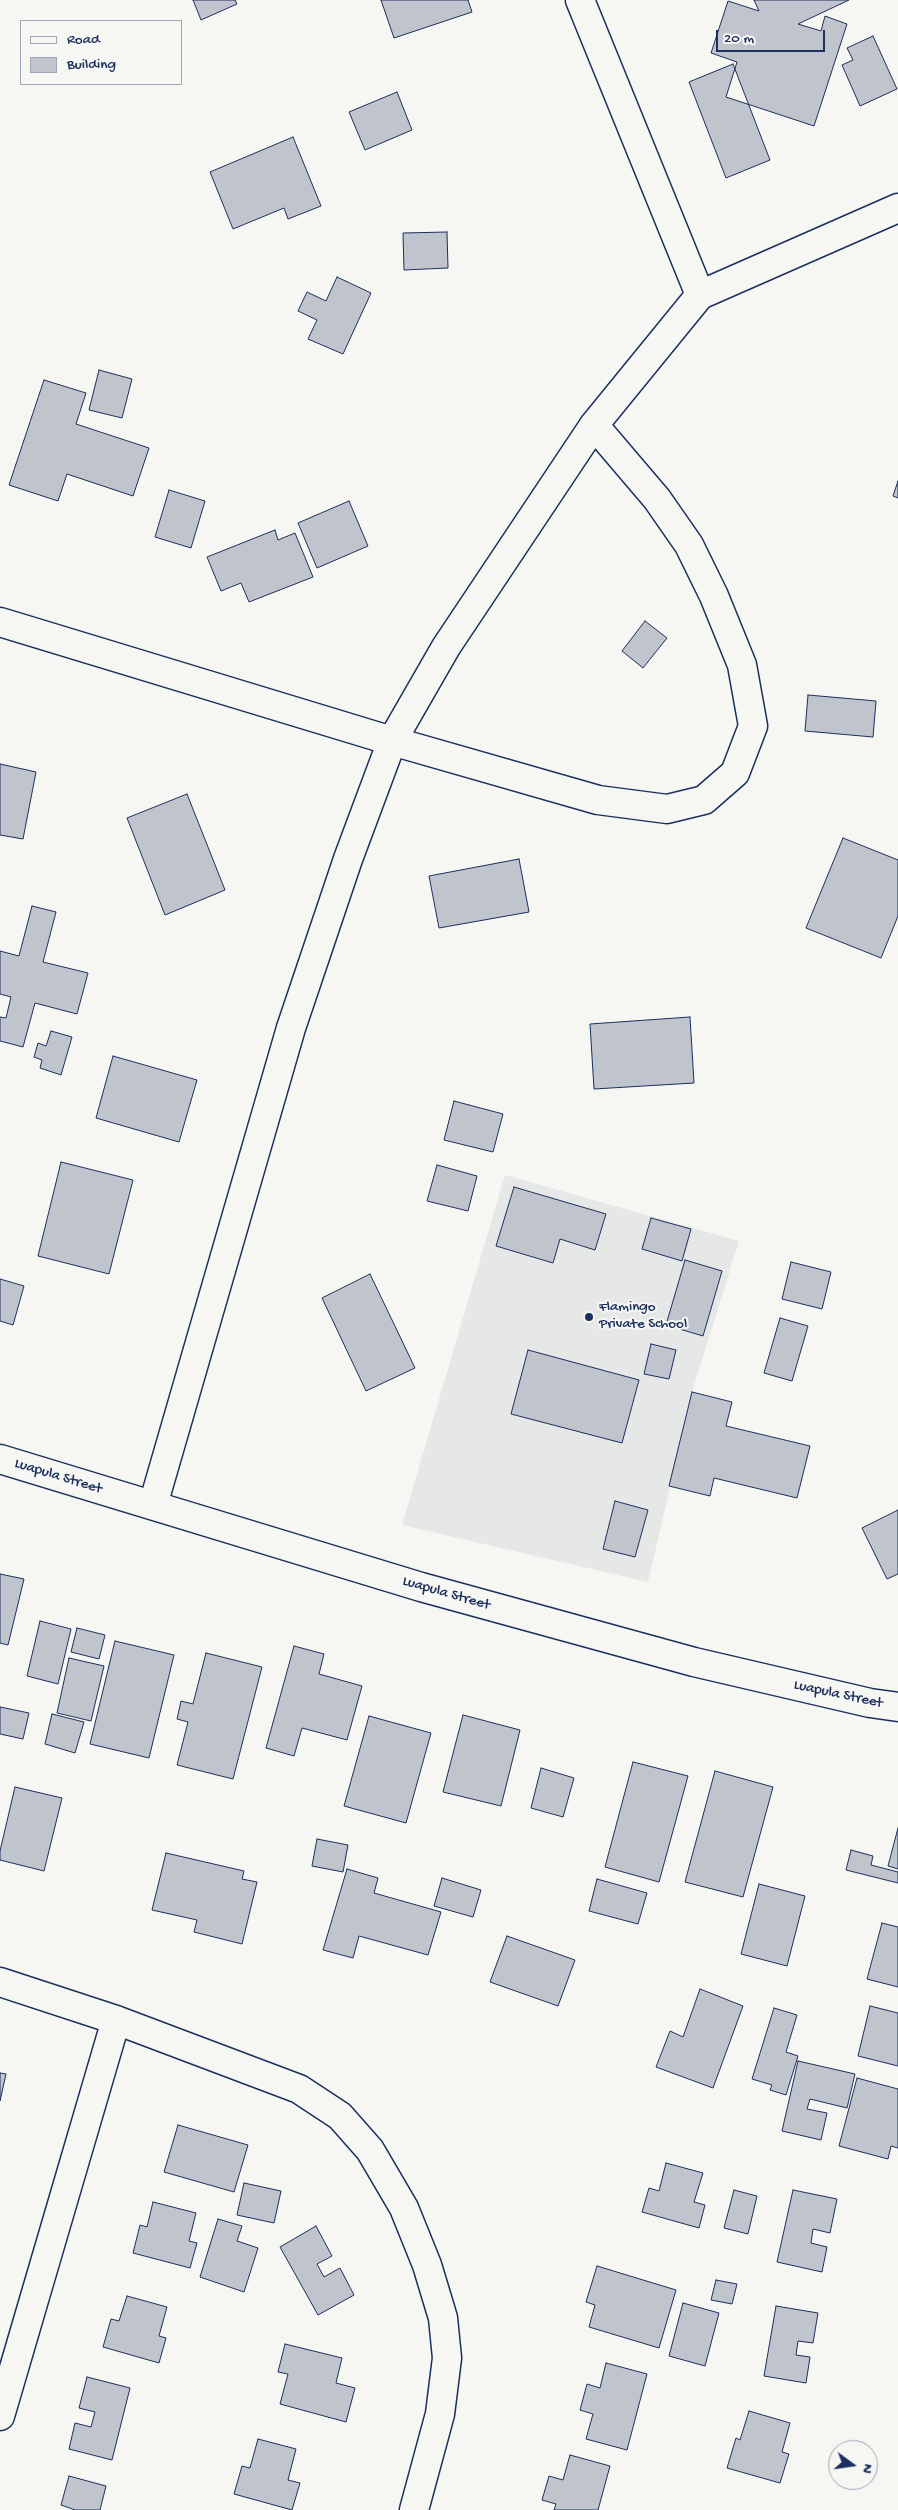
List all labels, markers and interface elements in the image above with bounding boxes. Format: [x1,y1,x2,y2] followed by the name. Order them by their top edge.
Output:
[20,20,182,85] legend
[718,20,827,52] scale bar
[724,30,754,48] text: 20 m
[67,31,100,49] text: Road
[67,56,116,74] text: Building
[599,1299,687,1334] place label: Flamingo Private School
[583,1311,595,1323] marker: Flamingo Private School
[12,1455,104,1499] street label: Luapula Street
[400,1573,492,1615] street label: Luapula Street
[792,1677,884,1713] street label: Luapula Street
[828,2440,878,2490] north arrow
[858,2462,876,2475] text: N

